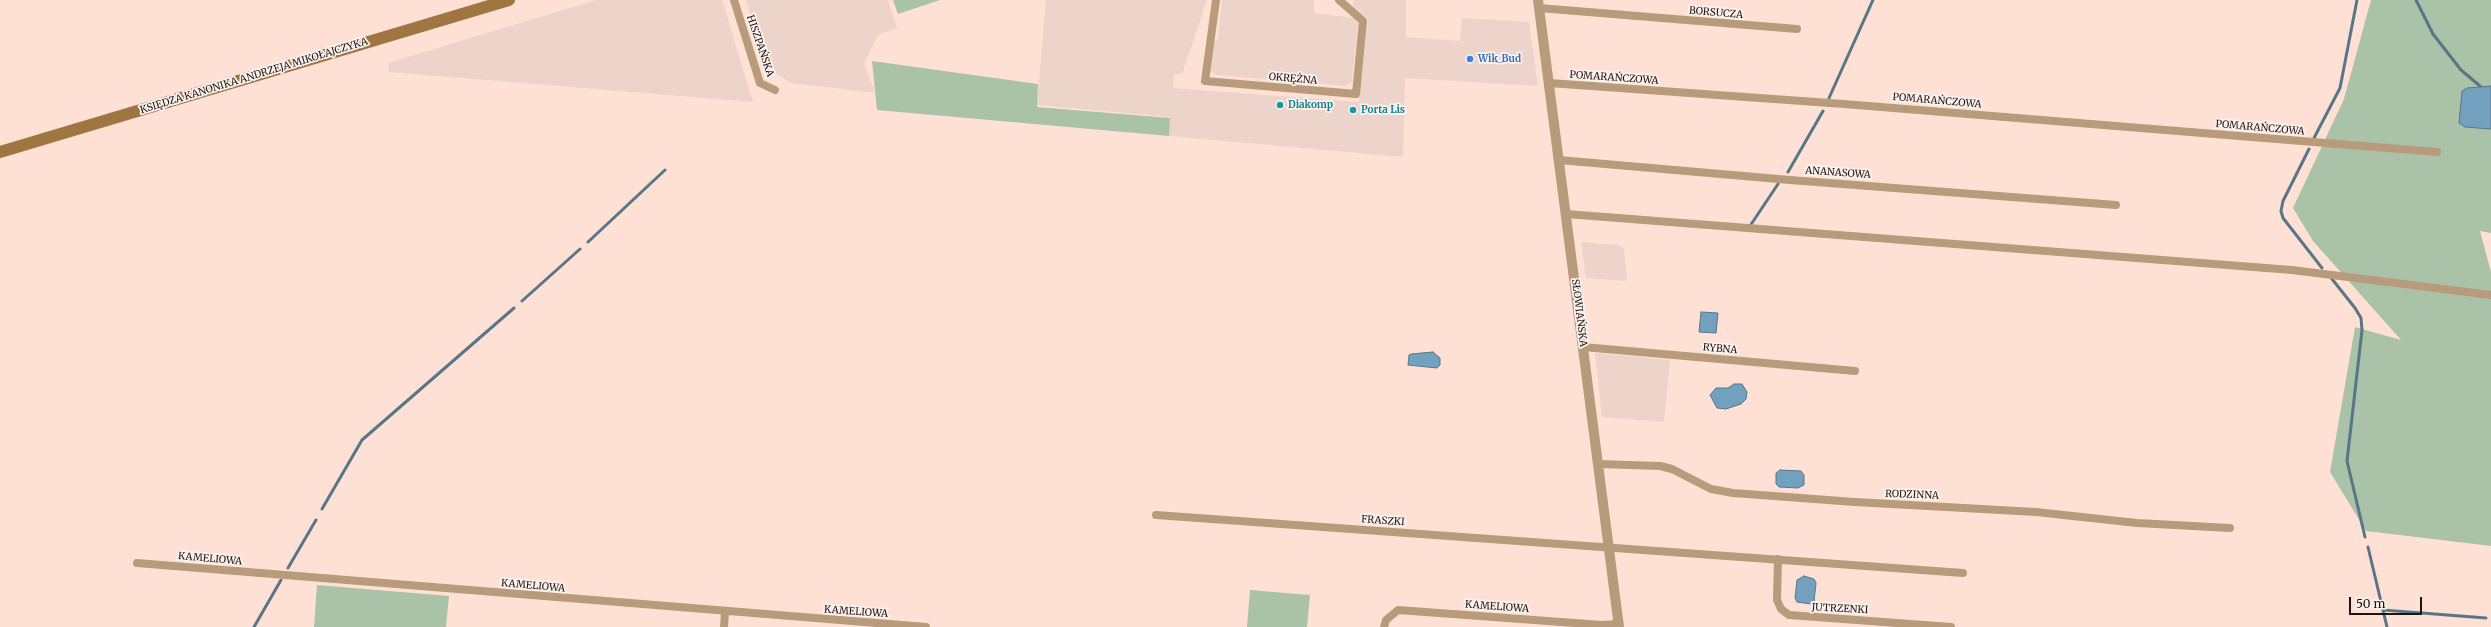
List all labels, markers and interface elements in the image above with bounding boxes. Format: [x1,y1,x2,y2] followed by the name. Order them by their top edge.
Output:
[1688,5,1744,21] street label: BORSUCZA
[744,13,776,79] street label: HISZPAŃSKA
[139,36,369,116] street label: KSIĘDZA KANONIKA ANDRZEJA MIKOŁAJCZYKA
[1478,53,1521,65] place label: Wik_Bud
[1465,54,1475,64] marker: Wik_Bud
[1569,69,1659,87] street label: POMARAŃCZOWA
[1268,71,1318,87] street label: OKRĘŻNA
[1892,91,1982,111] street label: POMARAŃCZOWA
[1288,99,1333,111] place label: Diakomp
[1275,100,1285,110] marker: Diakomp
[1361,104,1405,116] place label: Porta Lis
[1348,105,1358,115] marker: Porta Lis
[2215,118,2305,138] street label: POMARAŃCZOWA
[1805,165,1871,181] street label: ANANASOWA
[1569,278,1589,348] street label: SŁOWIAŃSKA
[1702,342,1738,356] street label: RYBNA
[1885,488,1939,502] street label: RODZINNA
[1361,513,1405,529] street label: FRASZKI
[178,550,242,568] street label: KAMELIOWA
[501,577,565,595] street label: KAMELIOWA
[2351,589,2424,615] scale bar
[2356,596,2385,611] text: 50 m
[1465,599,1529,615] street label: KAMELIOWA
[1811,602,1869,616] street label: JUTRZENKI
[824,604,888,620] street label: KAMELIOWA

